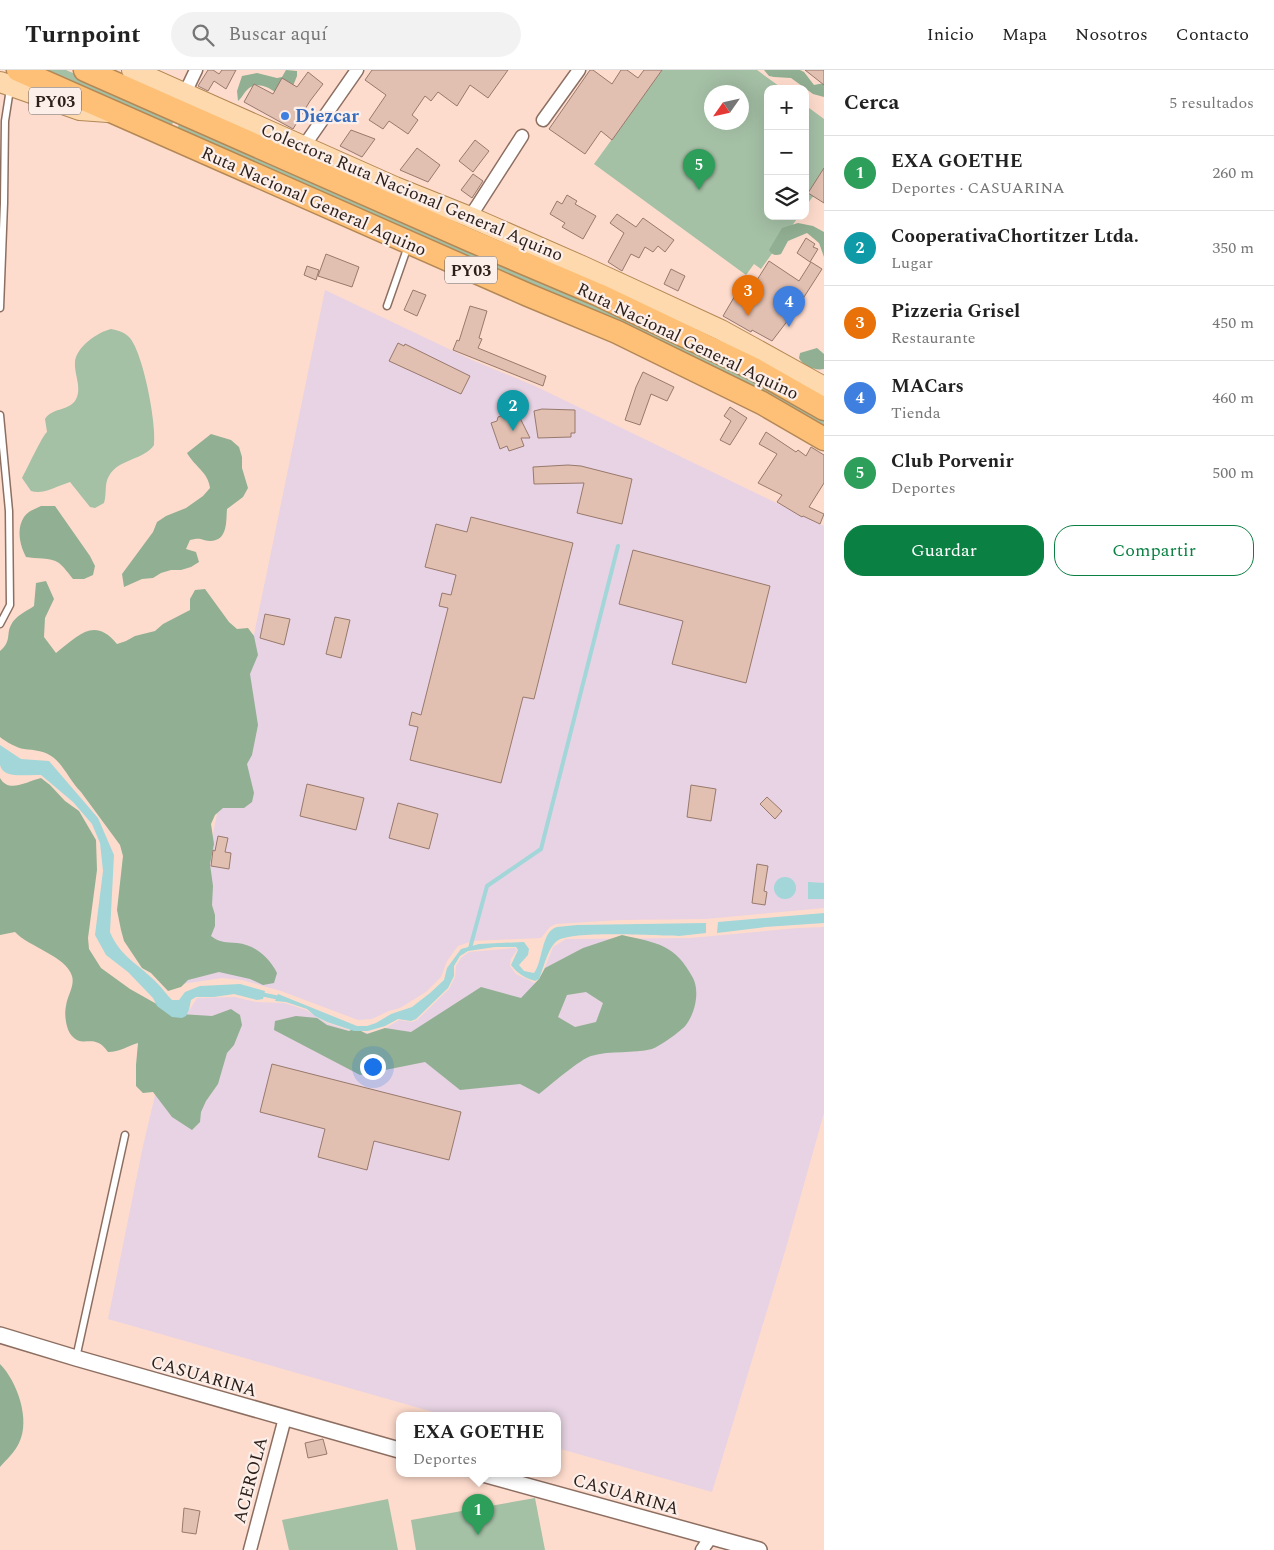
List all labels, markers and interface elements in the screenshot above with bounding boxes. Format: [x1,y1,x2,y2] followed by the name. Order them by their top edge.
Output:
[171,12,521,57] search box
[25,17,141,53] text: Turnpoint
[229,20,327,49] text: Buscar aquí
[189,21,217,49] icon: search
[927,21,974,48] text: Inicio
[1002,21,1047,48] text: Mapa
[1075,21,1148,48] text: Nosotros
[1176,21,1249,48] text: Contacto
[704,85,749,130] north arrow
[764,85,809,220] map controls
[764,85,809,130] button: +
[844,87,899,119] text: Cerca
[29,88,81,114] road number: PY03
[1169,91,1254,115] text: 5 resultados
[295,103,359,130] place label: Diezcar
[279,110,291,122] marker: Diezcar
[258,118,566,266] street label: Colectora Ruta Nacional General Aquino
[764,130,809,175] button: −
[198,141,430,261] street label: Ruta Nacional General Aquino
[891,147,1023,176] text: EXA GOETHE
[683,149,715,190] pin: 5
[856,161,864,185] text: 1
[1212,161,1254,185] text: 260 m
[764,175,809,220] button: layers
[891,176,1065,200] text: Deportes · CASUARINA
[891,222,1139,251] text: CooperativaChortitzer Ltda.
[856,236,864,260] text: 2
[1212,236,1254,260] text: 350 m
[891,251,933,275] text: Lugar
[445,256,497,284] road number: PY03
[732,275,764,316] pin: 3
[572,276,803,407] street label: Ruta Nacional General Aquino
[773,286,805,327] pin: 4
[891,297,1020,326] text: Pizzeria Grisel
[856,311,864,335] text: 3
[1212,311,1254,335] text: 450 m
[891,326,976,350] text: Restaurante
[891,372,964,401] text: MACars
[856,386,864,410] text: 4
[1212,386,1254,410] text: 460 m
[497,390,529,431] pin: 2
[891,401,941,425] text: Tienda
[891,447,1014,476] text: Club Porvenir
[856,461,864,485] text: 5
[1212,461,1254,485] text: 500 m
[891,476,956,500] text: Deportes
[844,525,1044,576] button: Guardar
[1054,525,1254,576] button: Compartir
[360,1054,386,1080] your location
[148,1348,260,1405] street label: CASUARINA
[396,1412,561,1477] popup
[413,1418,544,1447] text: EXA GOETHE
[226,1434,275,1526] street label: ACEROLA
[413,1447,477,1471] text: Deportes
[570,1466,682,1523] street label: CASUARINA
[462,1494,494,1535] pin: 1

